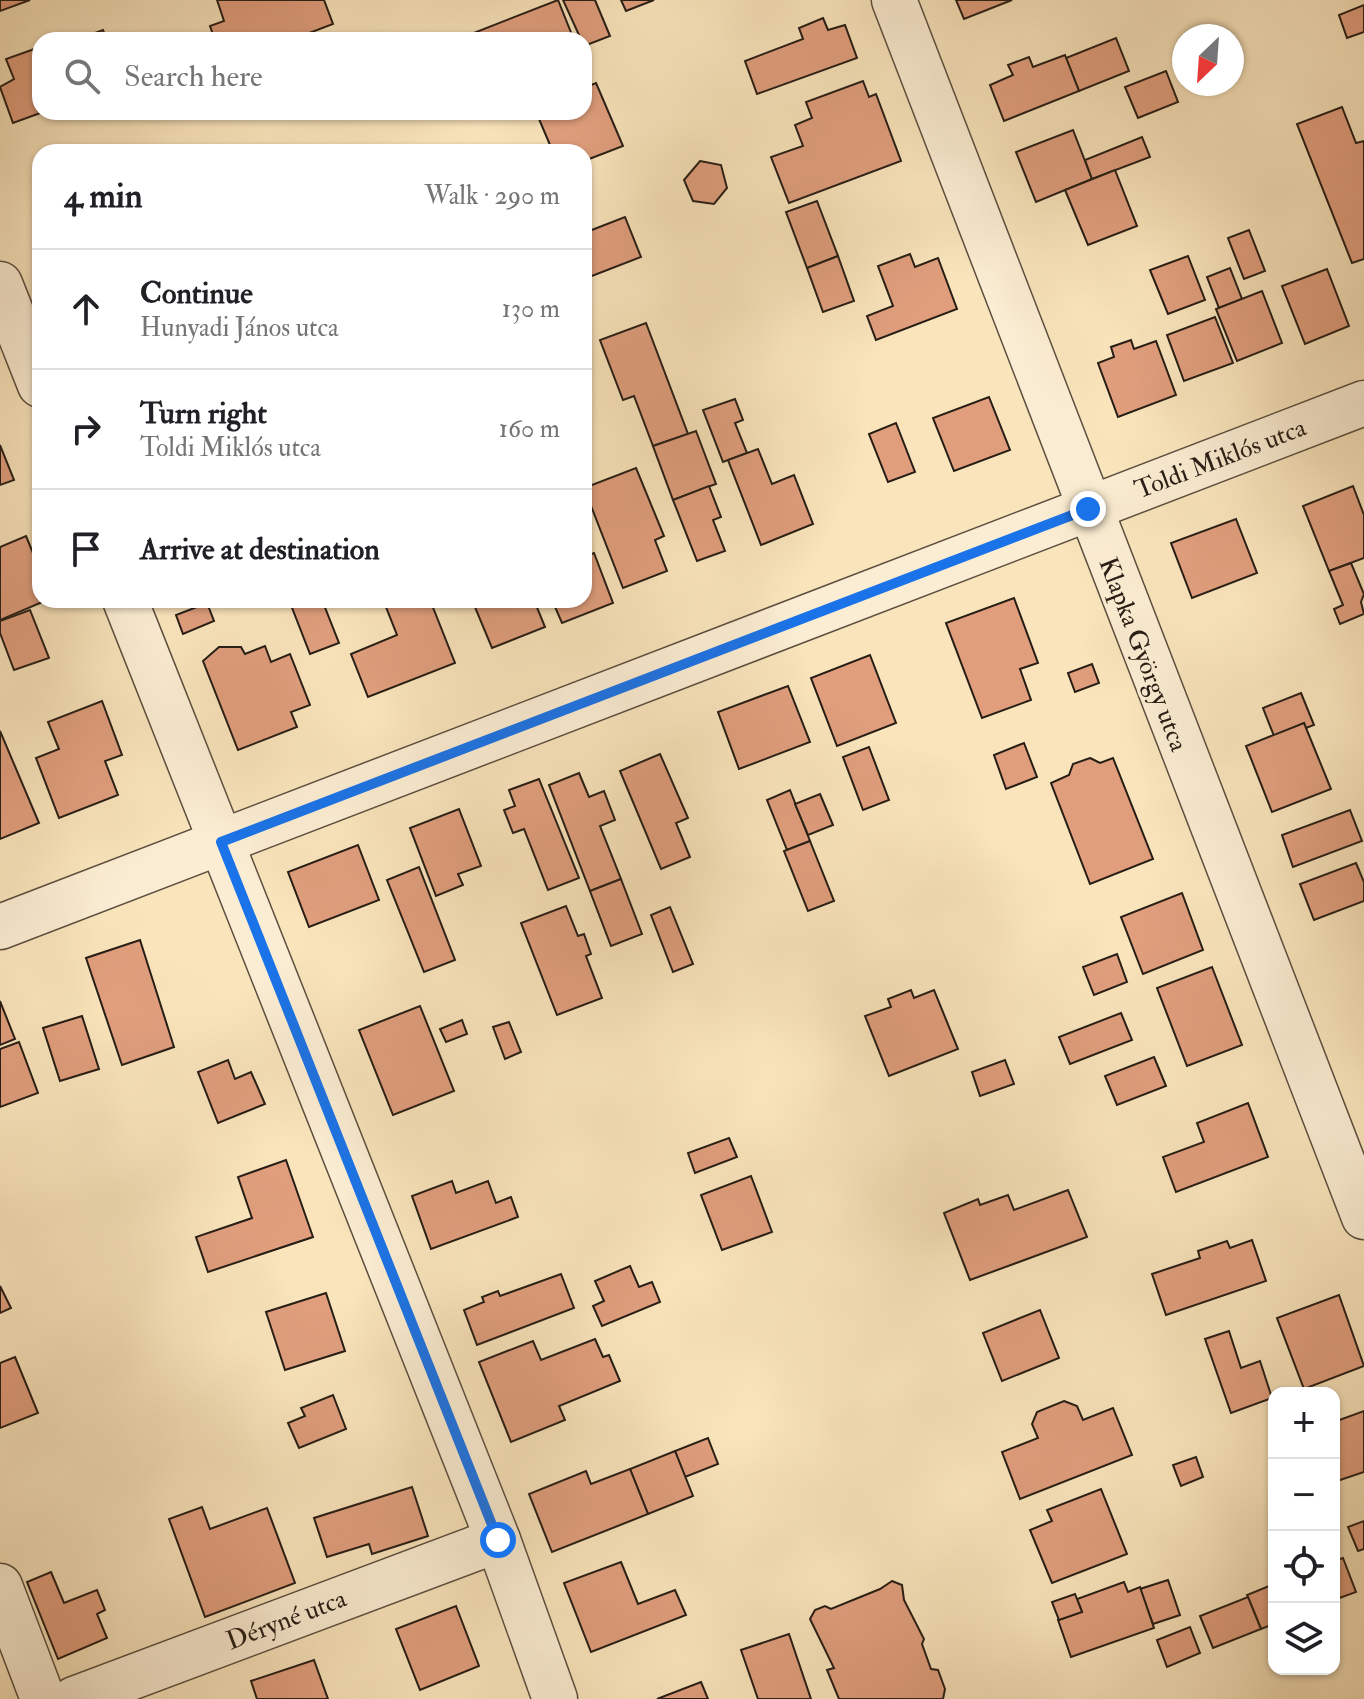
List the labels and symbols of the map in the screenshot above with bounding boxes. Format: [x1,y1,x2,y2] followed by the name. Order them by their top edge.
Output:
[1172,24,1244,96] north arrow
[1130,411,1311,506] street label: Toldi Miklós utca
[1070,491,1106,527] route end
[1090,553,1195,756] street label: Klapka György utca
[480,1522,516,1558] route start
[222,1582,351,1657] street label: Déryné utca

